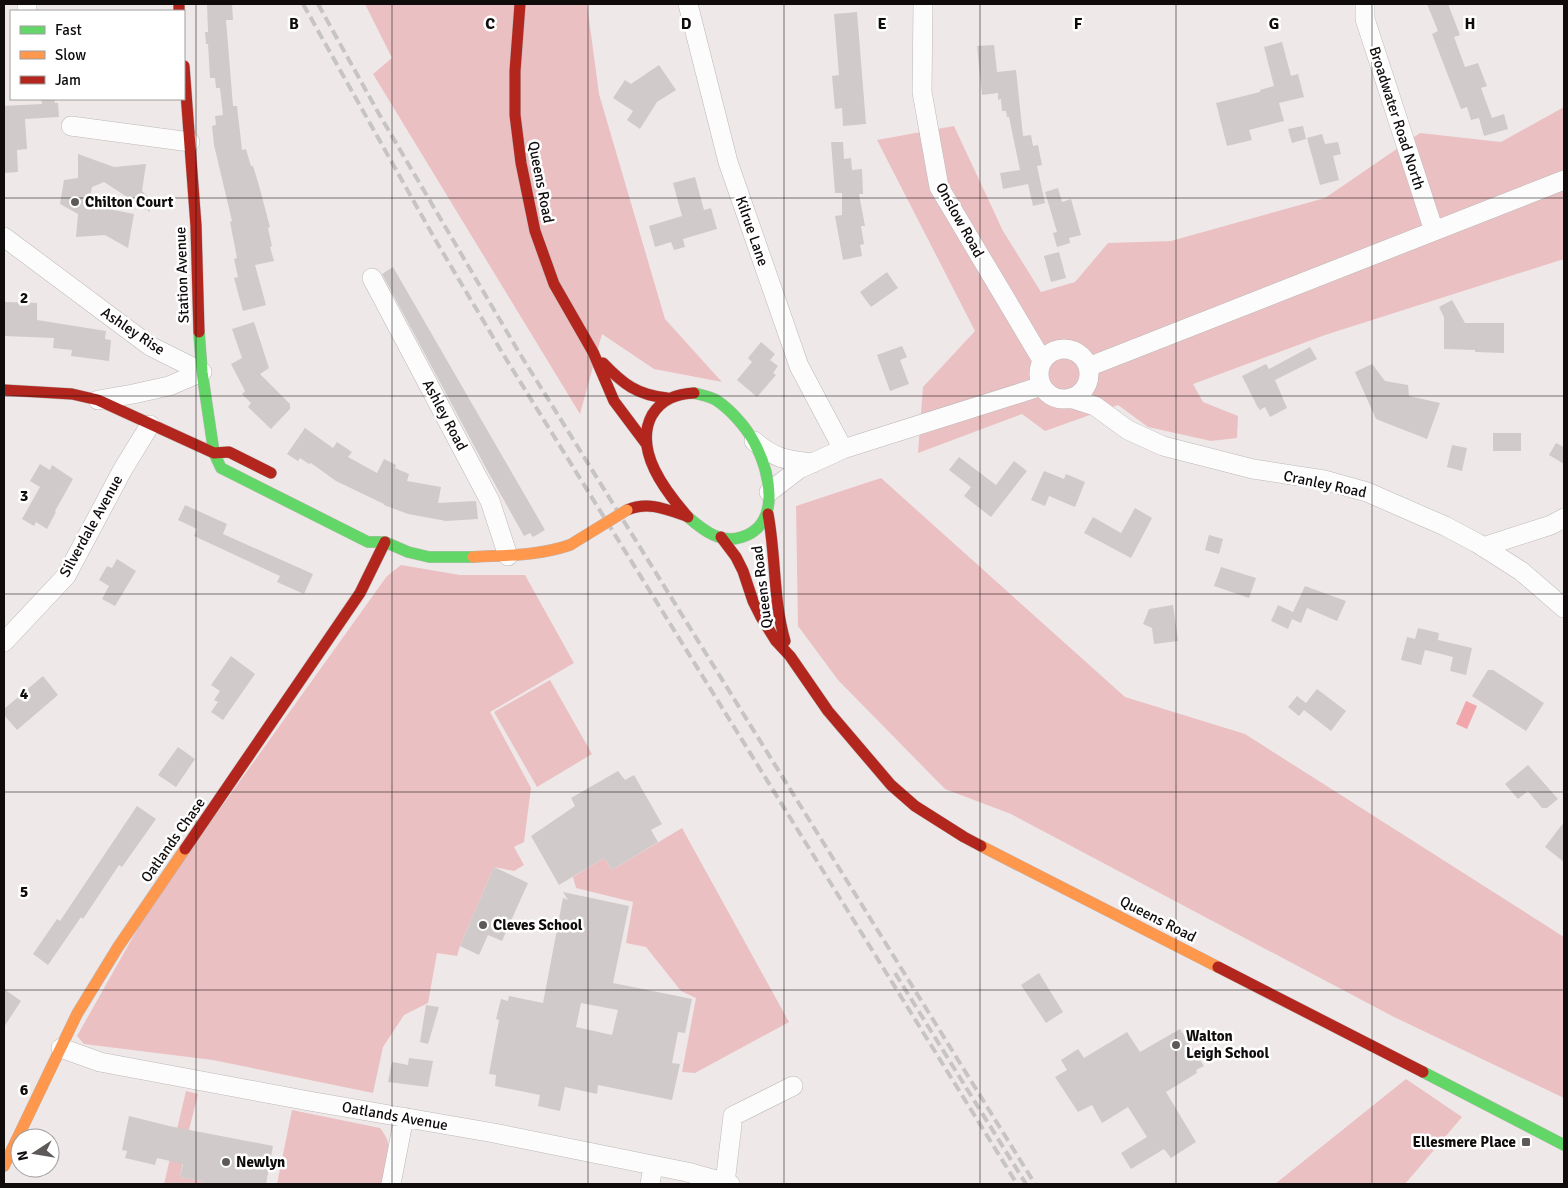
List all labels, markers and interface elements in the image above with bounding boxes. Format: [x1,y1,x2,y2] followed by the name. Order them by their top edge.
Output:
[10,10,185,100] legend
[289,14,299,34] text: B
[485,14,495,34] text: C
[681,14,692,34] text: D
[877,14,887,34] text: E
[1074,14,1083,34] text: F
[1269,14,1279,34] text: G
[1465,14,1475,34] text: H
[55,21,82,39] text: Fast
[1365,44,1429,192] street label: Broadwater Road North
[55,46,86,64] text: Slow
[55,71,81,89] text: Jam
[524,139,558,225] street label: Queens Road
[932,179,988,261] street label: Onslow Road
[85,193,174,211] place label: Chilton Court
[732,194,772,268] street label: Kilrue Lane
[69,196,81,208] marker: Chilton Court
[171,226,193,324] street label: Station Avenue
[20,288,28,308] text: 2
[98,303,168,359] street label: Ashley Rise
[419,376,471,454] street label: Ashley Road
[1282,466,1368,502] street label: Cranley Road
[56,472,126,580] street label: Silverdale Avenue
[20,486,28,506] text: 3
[748,545,776,629] street label: Queens Road
[20,684,29,704] text: 4
[137,794,209,886] street label: Oatlands Chase
[20,882,28,902] text: 5
[1117,892,1199,946] street label: Queens Road
[493,916,583,934] place label: Cleves School
[477,919,489,931] marker: Cleves School
[1186,1027,1269,1062] place label: Walton Leigh School
[1170,1039,1182,1051] marker: Walton Leigh School
[20,1080,29,1100] text: 6
[341,1098,449,1134] street label: Oatlands Avenue
[10,1128,60,1178] north arrow
[1413,1133,1516,1151] place label: Ellesmere Place
[1520,1136,1532,1148] marker: Ellesmere Place
[13,1149,32,1162] text: N
[236,1153,285,1171] place label: Newlyn
[220,1156,232,1168] marker: Newlyn

